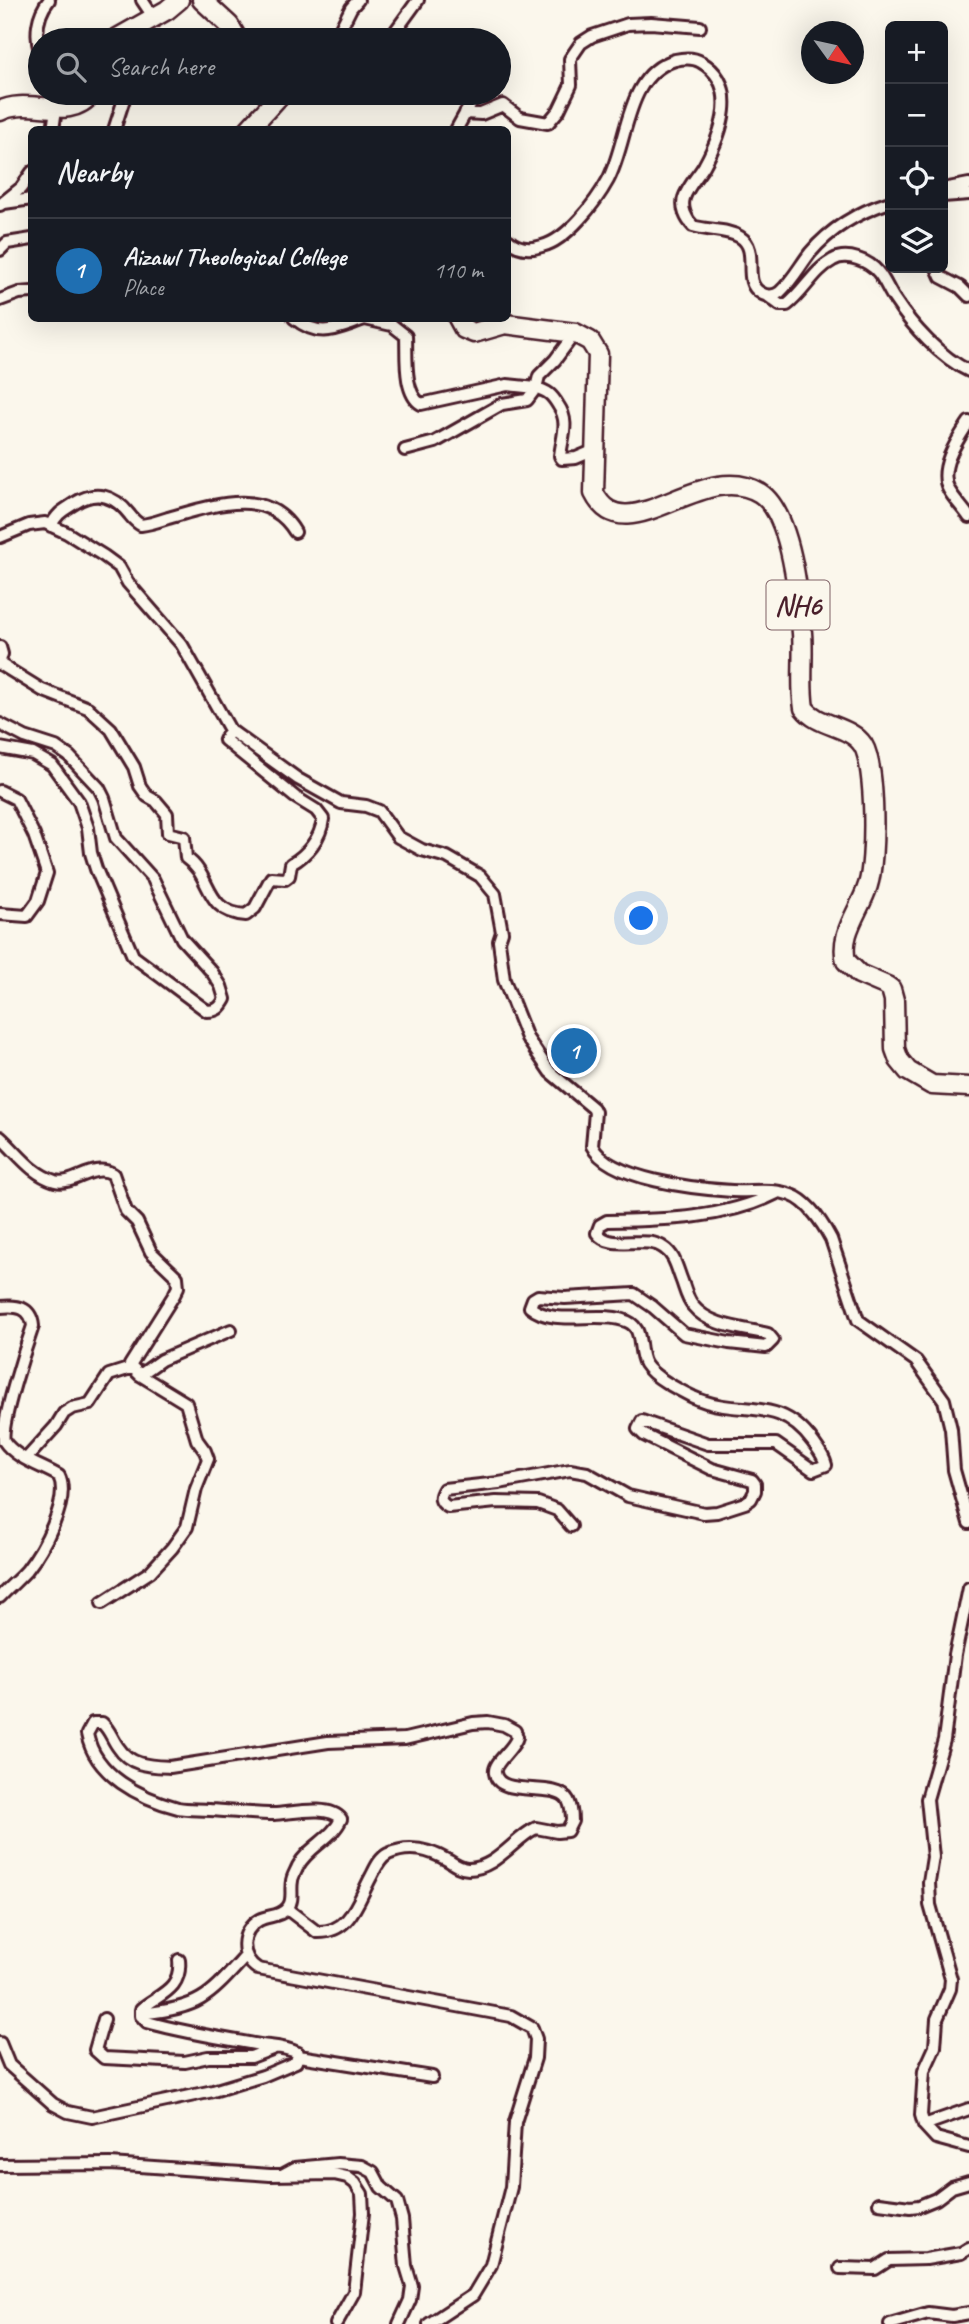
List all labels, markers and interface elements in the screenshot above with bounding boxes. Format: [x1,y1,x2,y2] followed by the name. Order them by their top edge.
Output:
[801,21,864,84] north arrow
[885,21,948,273] map controls
[885,21,948,84] button: +
[28,28,511,105] search box
[52,48,90,86] icon: search
[108,50,214,83] text: Search here
[885,84,948,147] button: −
[885,147,948,210] button: locate
[56,153,132,191] text: Nearby
[885,210,948,273] button: layers
[123,240,346,273] text: Aizawl Theological College
[74,256,84,285] text: 1
[434,256,483,285] text: 110 m
[123,273,163,302] text: Place
[766,580,830,630] road number: NH6
[624,901,658,935] your location
[551,1025,597,1077] pin: 1

